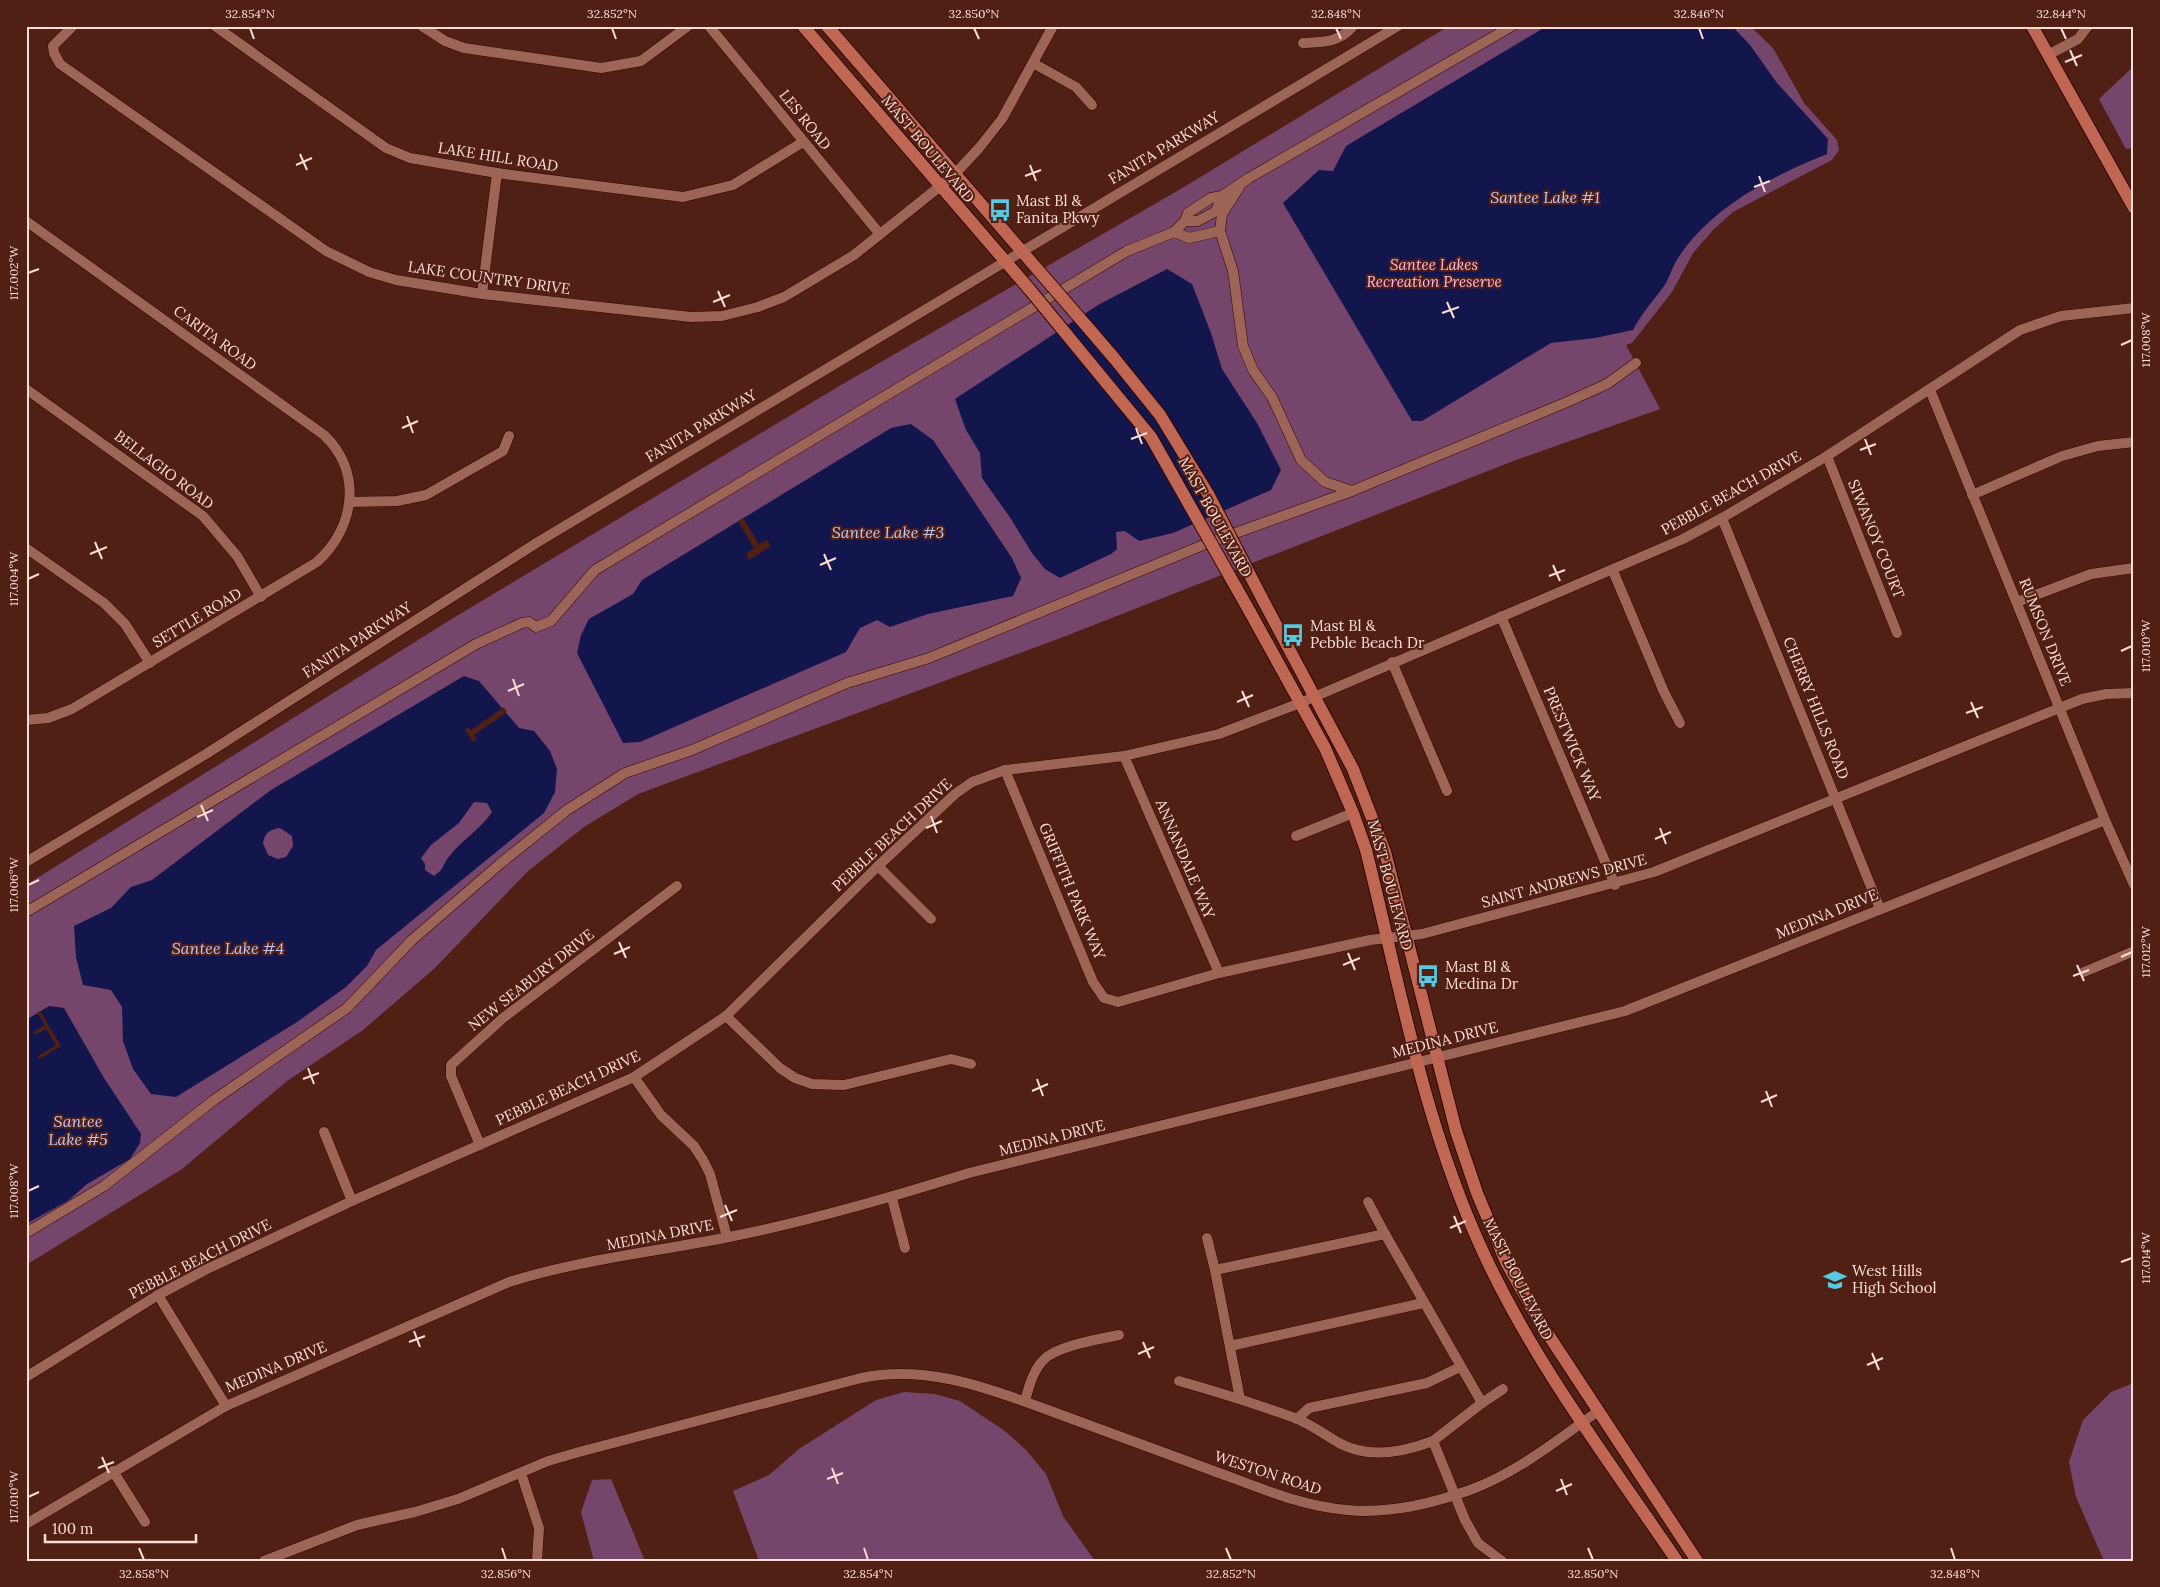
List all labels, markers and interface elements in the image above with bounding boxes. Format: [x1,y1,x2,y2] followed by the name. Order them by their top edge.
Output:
[225,6,275,21] text: 32.854°N
[587,6,637,21] text: 32.852°N
[949,6,999,21] text: 32.850°N
[1311,6,1361,21] text: 32.848°N
[1674,6,1724,21] text: 32.846°N
[2036,6,2086,21] text: 32.844°N
[775,86,835,154] street label: LES ROAD
[878,91,979,206] street label: MAST BOULEVARD
[1105,107,1223,188] street label: FANITA PARKWAY
[437,138,560,175] street label: LAKE HILL ROAD
[1490,187,1600,207] water label: Santee Lake #1
[1016,191,1099,227] place label: Mast Bl & Fanita Pkwy
[987,197,1013,223] bus stop icon: Mast Bl & Fanita Pkwy
[6,245,21,300] text: 117.002°W
[1366,255,1502,291] park label: Santee Lakes Recreation Preserve
[407,257,571,298] street label: LAKE COUNTRY DRIVE
[170,301,261,374] street label: CARITA ROAD
[2138,311,2153,367] text: 117.008°W
[642,385,760,466] street label: FANITA PARKWAY
[111,426,218,513] street label: BELLAGIO ROAD
[1657,446,1804,539] street label: PEBBLE BEACH DRIVE
[1174,453,1256,580] street label: MAST BOULEVARD
[1844,477,1909,601] street label: SIWANOY COURT
[832,522,944,542] water label: Santee Lake #3
[6,551,21,606] text: 117.004°W
[2015,575,2076,689] street label: RUMSON DRIVE
[149,583,245,652] street label: SETTLE ROAD
[299,597,415,682] street label: FANITA PARKWAY
[1310,616,1425,652] place label: Mast Bl & Pebble Beach Dr
[2138,619,2153,672] text: 117.010°W
[1280,622,1306,648] bus stop icon: Mast Bl & Pebble Beach Dr
[1779,634,1854,782] street label: CHERRY HILLS ROAD
[1540,683,1605,805] street label: PRESTWICK WAY
[828,774,956,895] street label: PEBBLE BEACH DRIVE
[1151,795,1219,922] street label: ANNANDALE WAY
[1364,817,1417,952] street label: MAST BOULEVARD
[1035,820,1110,963] street label: GRIFFITH PARK WAY
[1479,849,1649,912] street label: SAINT ANDREWS DRIVE
[6,856,21,913] text: 117.006°W
[1773,884,1881,943] street label: MEDINA DRIVE
[464,925,597,1035] street label: NEW SEABURY DRIVE
[2138,925,2153,978] text: 117.012°W
[172,938,284,958] water label: Santee Lake #4
[1445,957,1519,993] place label: Mast Bl & Medina Dr
[1415,963,1441,989] bus stop icon: Mast Bl & Medina Dr
[1390,1017,1500,1062] street label: MEDINA DRIVE
[493,1046,643,1129] street label: PEBBLE BEACH DRIVE
[48,1111,108,1149] water label: Santee Lake #5
[997,1115,1107,1160] street label: MEDINA DRIVE
[6,1162,21,1218] text: 117.008°W
[125,1214,274,1303] street label: PEBBLE BEACH DRIVE
[1479,1214,1558,1343] street label: MAST BOULEVARD
[605,1215,715,1254] street label: MEDINA DRIVE
[2138,1231,2153,1284] text: 117.014°W
[1852,1261,1937,1297] place label: West Hills High School
[1822,1267,1848,1293] school or university icon: West Hills High School
[222,1337,329,1396] street label: MEDINA DRIVE
[1212,1446,1324,1499] street label: WESTON ROAD
[6,1470,21,1523] text: 117.010°W
[45,1512,196,1544] scale bar
[52,1519,93,1538] text: 100 m
[119,1566,169,1581] text: 32.858°N
[481,1566,531,1581] text: 32.856°N
[843,1566,893,1581] text: 32.854°N
[1206,1566,1256,1581] text: 32.852°N
[1568,1566,1618,1581] text: 32.850°N
[1930,1566,1980,1581] text: 32.848°N

